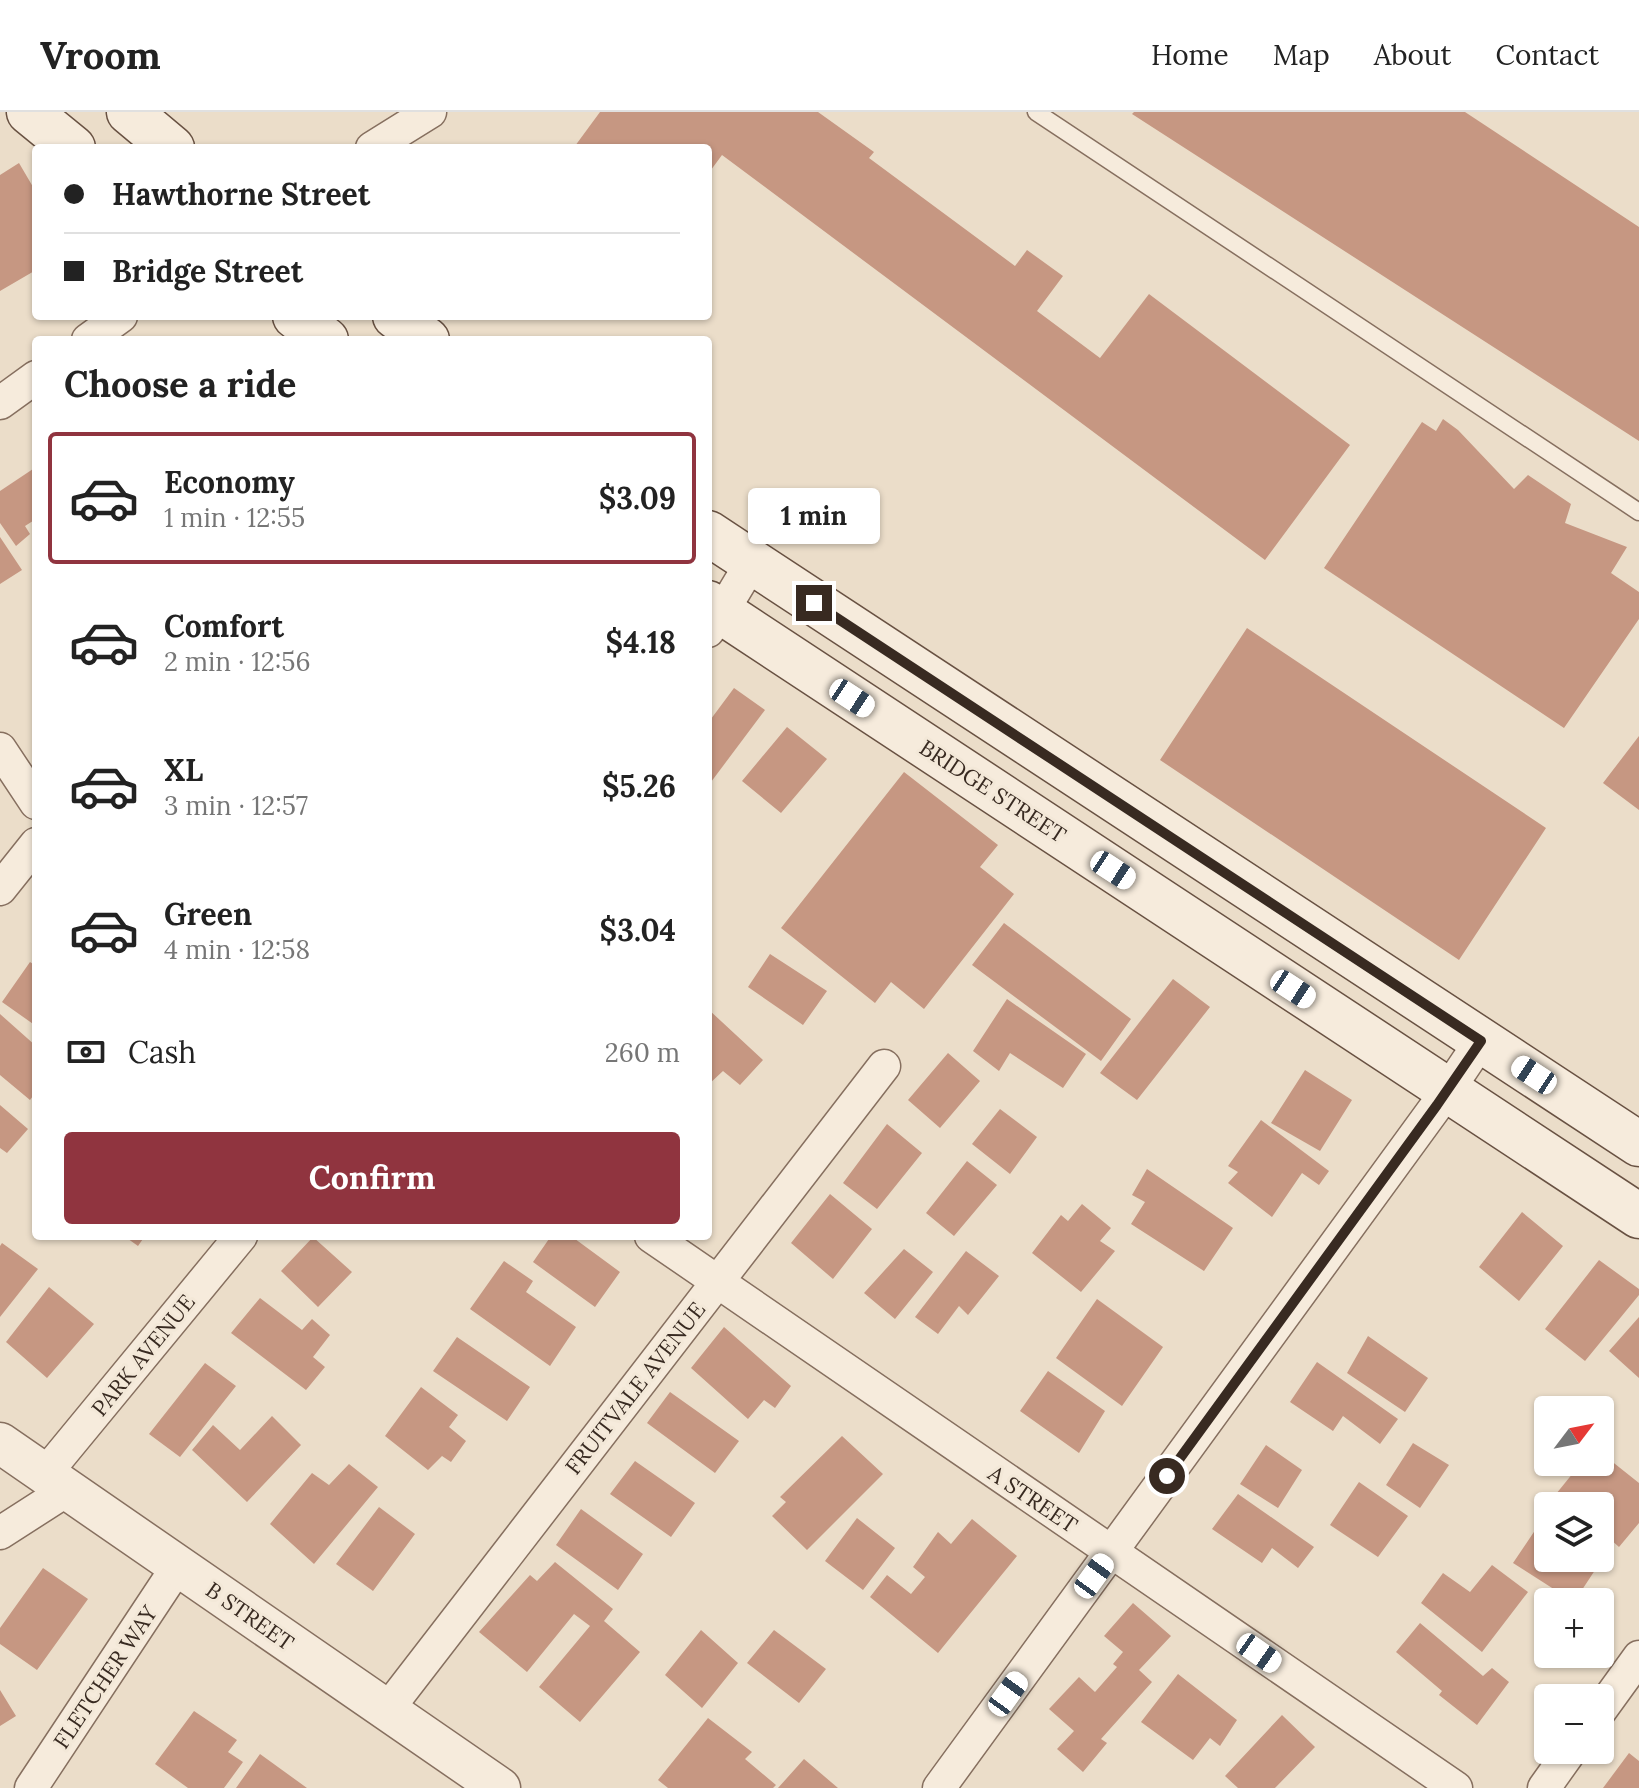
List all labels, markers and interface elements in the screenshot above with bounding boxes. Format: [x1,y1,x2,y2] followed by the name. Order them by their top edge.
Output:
[40,31,161,79] text: Vroom
[1151,37,1229,73] text: Home
[1273,37,1330,73] text: Map
[1374,37,1451,73] text: About
[1495,37,1599,73] text: Contact
[112,175,370,213] text: Hawthorne Street
[112,252,303,290] text: Bridge Street
[64,361,296,407] text: Choose a ride
[68,462,140,534] icon: car
[164,463,295,501] text: Economy
[599,479,676,517] text: $3.09
[748,487,880,543] callout: 1 min
[781,499,847,532] text: 1 min
[164,501,305,534] text: 1 min · 12:55
[796,585,832,621] route end
[68,606,140,678] icon: car
[164,607,284,645] text: Comfort
[606,623,676,661] text: $4.18
[164,645,310,678] text: 2 min · 12:56
[825,675,879,721] car
[914,733,1072,849] street label: BRIDGE STREET
[68,750,140,822] icon: car
[164,751,203,789] text: XL
[602,767,676,805] text: $5.26
[164,789,308,822] text: 3 min · 12:57
[1086,847,1140,893] car
[68,894,140,966] icon: car
[164,895,252,933] text: Green
[600,911,676,949] text: $3.04
[164,933,310,966] text: 4 min · 12:58
[1266,966,1320,1012] car
[64,1030,108,1074] icon: cash
[128,1033,196,1071] text: Cash
[605,1036,680,1069] text: 260 m
[1507,1052,1561,1098] car
[64,1132,680,1224] button: Confirm
[85,1288,201,1422] street label: PARK AVENUE
[559,1296,711,1480] street label: FRUITVALE AVENUE
[1534,1396,1614,1476] north arrow
[1534,1396,1614,1764] map controls
[982,1458,1083,1539] street label: A STREET
[1149,1458,1185,1494] route start
[1534,1492,1614,1572] button: layers
[1070,1550,1118,1602] car
[200,1575,300,1657] street label: B STREET
[1534,1588,1614,1668] button: +
[47,1599,164,1754] street label: FLETCHER WAY
[1232,1629,1286,1677] car
[984,1668,1032,1720] car
[1534,1684,1614,1764] button: −

